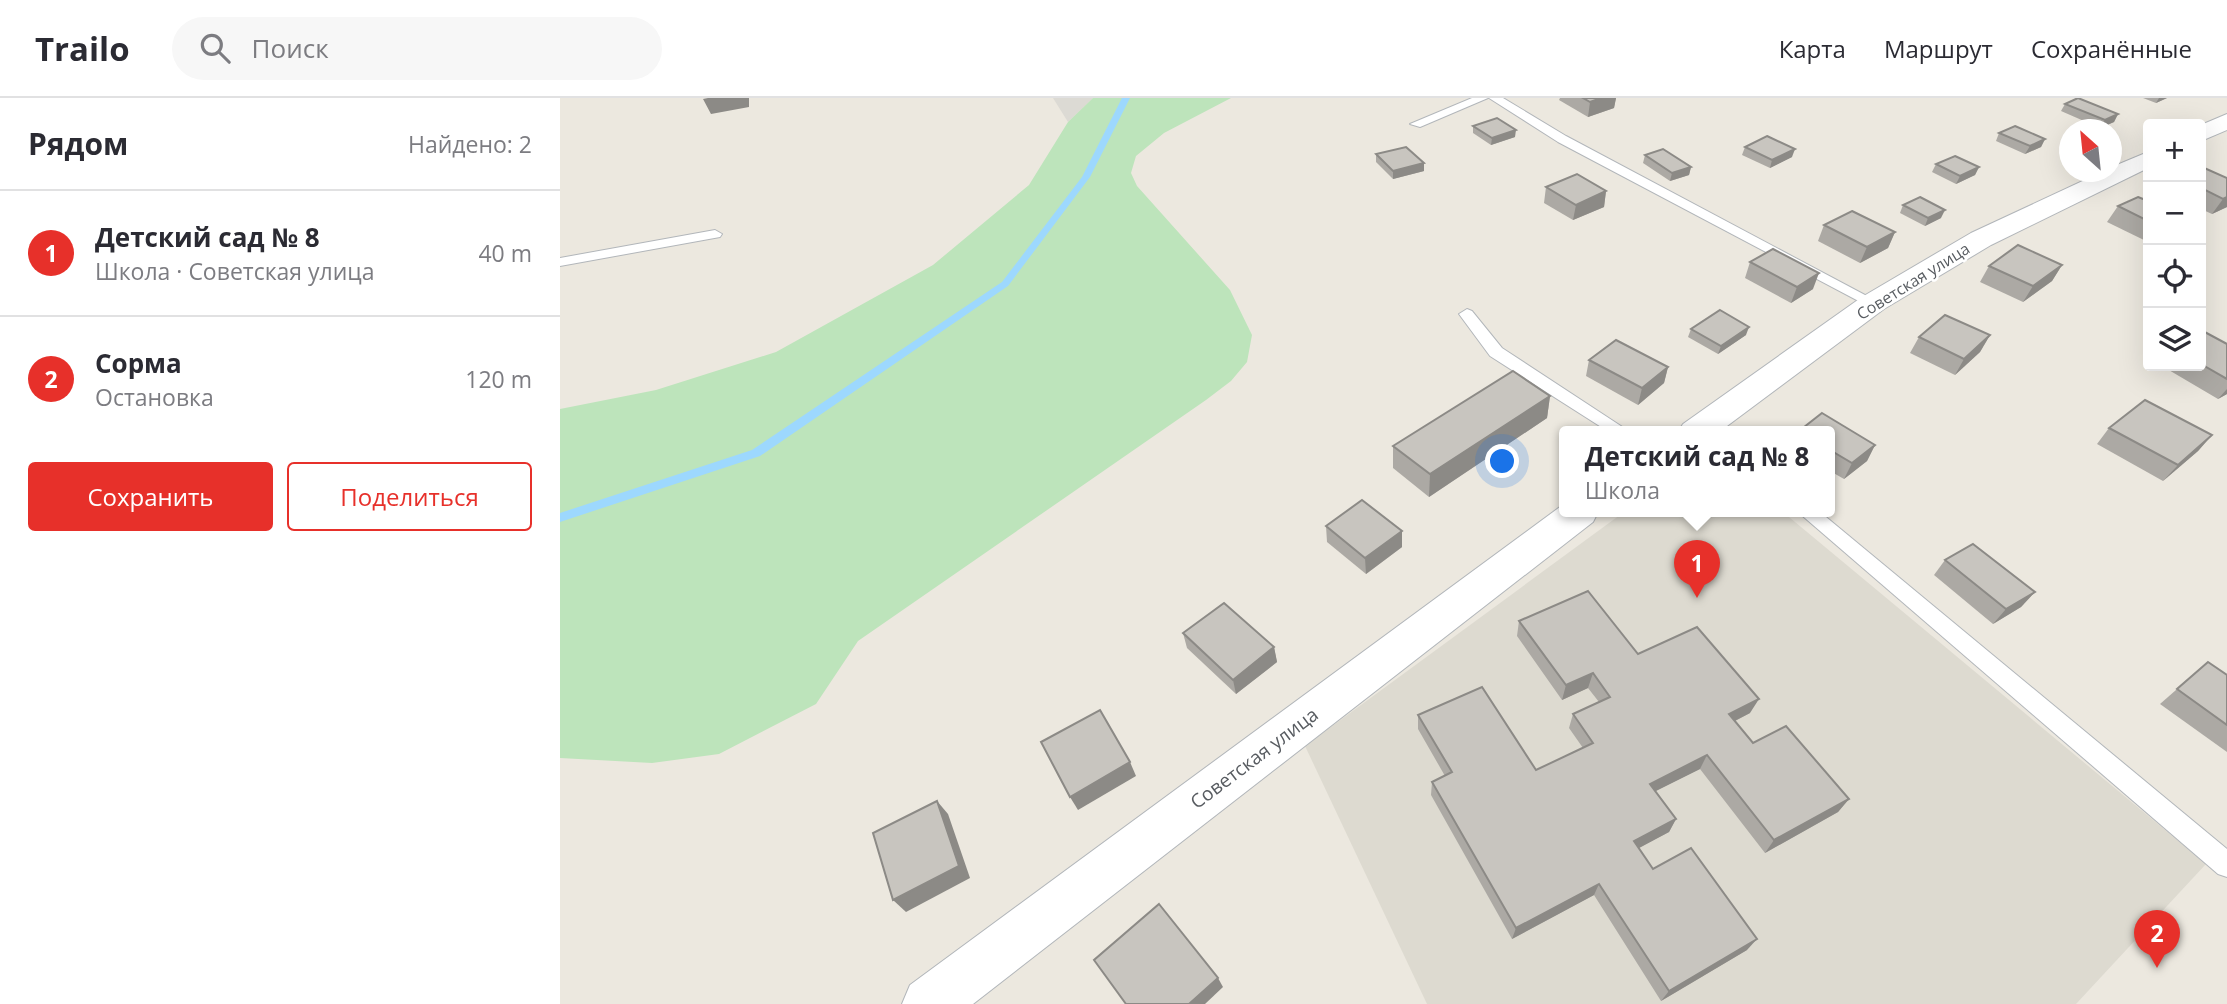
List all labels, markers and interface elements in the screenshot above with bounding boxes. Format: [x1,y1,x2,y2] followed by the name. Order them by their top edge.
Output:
[172,17,662,80] search box
[35,26,130,71] text: Trailo
[196,29,234,67] icon: search
[252,30,329,66] text: Поиск
[1779,32,1846,65] text: Карта
[1884,32,1993,65] text: Маршрут
[2031,32,2192,65] text: Сохранённые
[2059,119,2122,182] north arrow
[2143,119,2206,371] map controls
[2143,119,2206,182] button: +
[28,123,128,164] text: Рядом
[408,128,532,160] text: Найдено: 2
[2143,182,2206,245] button: −
[95,219,320,255] text: Детский сад № 8
[44,237,58,269] text: 1
[478,237,532,269] text: 40 m
[1852,237,1974,325] street label: Советская улица
[2143,245,2206,308] button: locate
[95,255,375,287] text: Школа · Советская улица
[2143,308,2206,371] button: layers
[95,345,182,381] text: Сорма
[44,363,58,395] text: 2
[465,363,532,395] text: 120 m
[95,381,214,413] text: Остановка
[1559,426,1835,517] popup
[1585,438,1809,474] text: Детский сад № 8
[1485,444,1519,478] your location
[28,462,273,531] button: Сохранить
[287,462,532,531] button: Поделиться
[1585,474,1660,506] text: Школа
[1674,540,1720,598] pin: 1
[1185,701,1323,815] street label: Советская улица
[2134,910,2180,968] pin: 2

